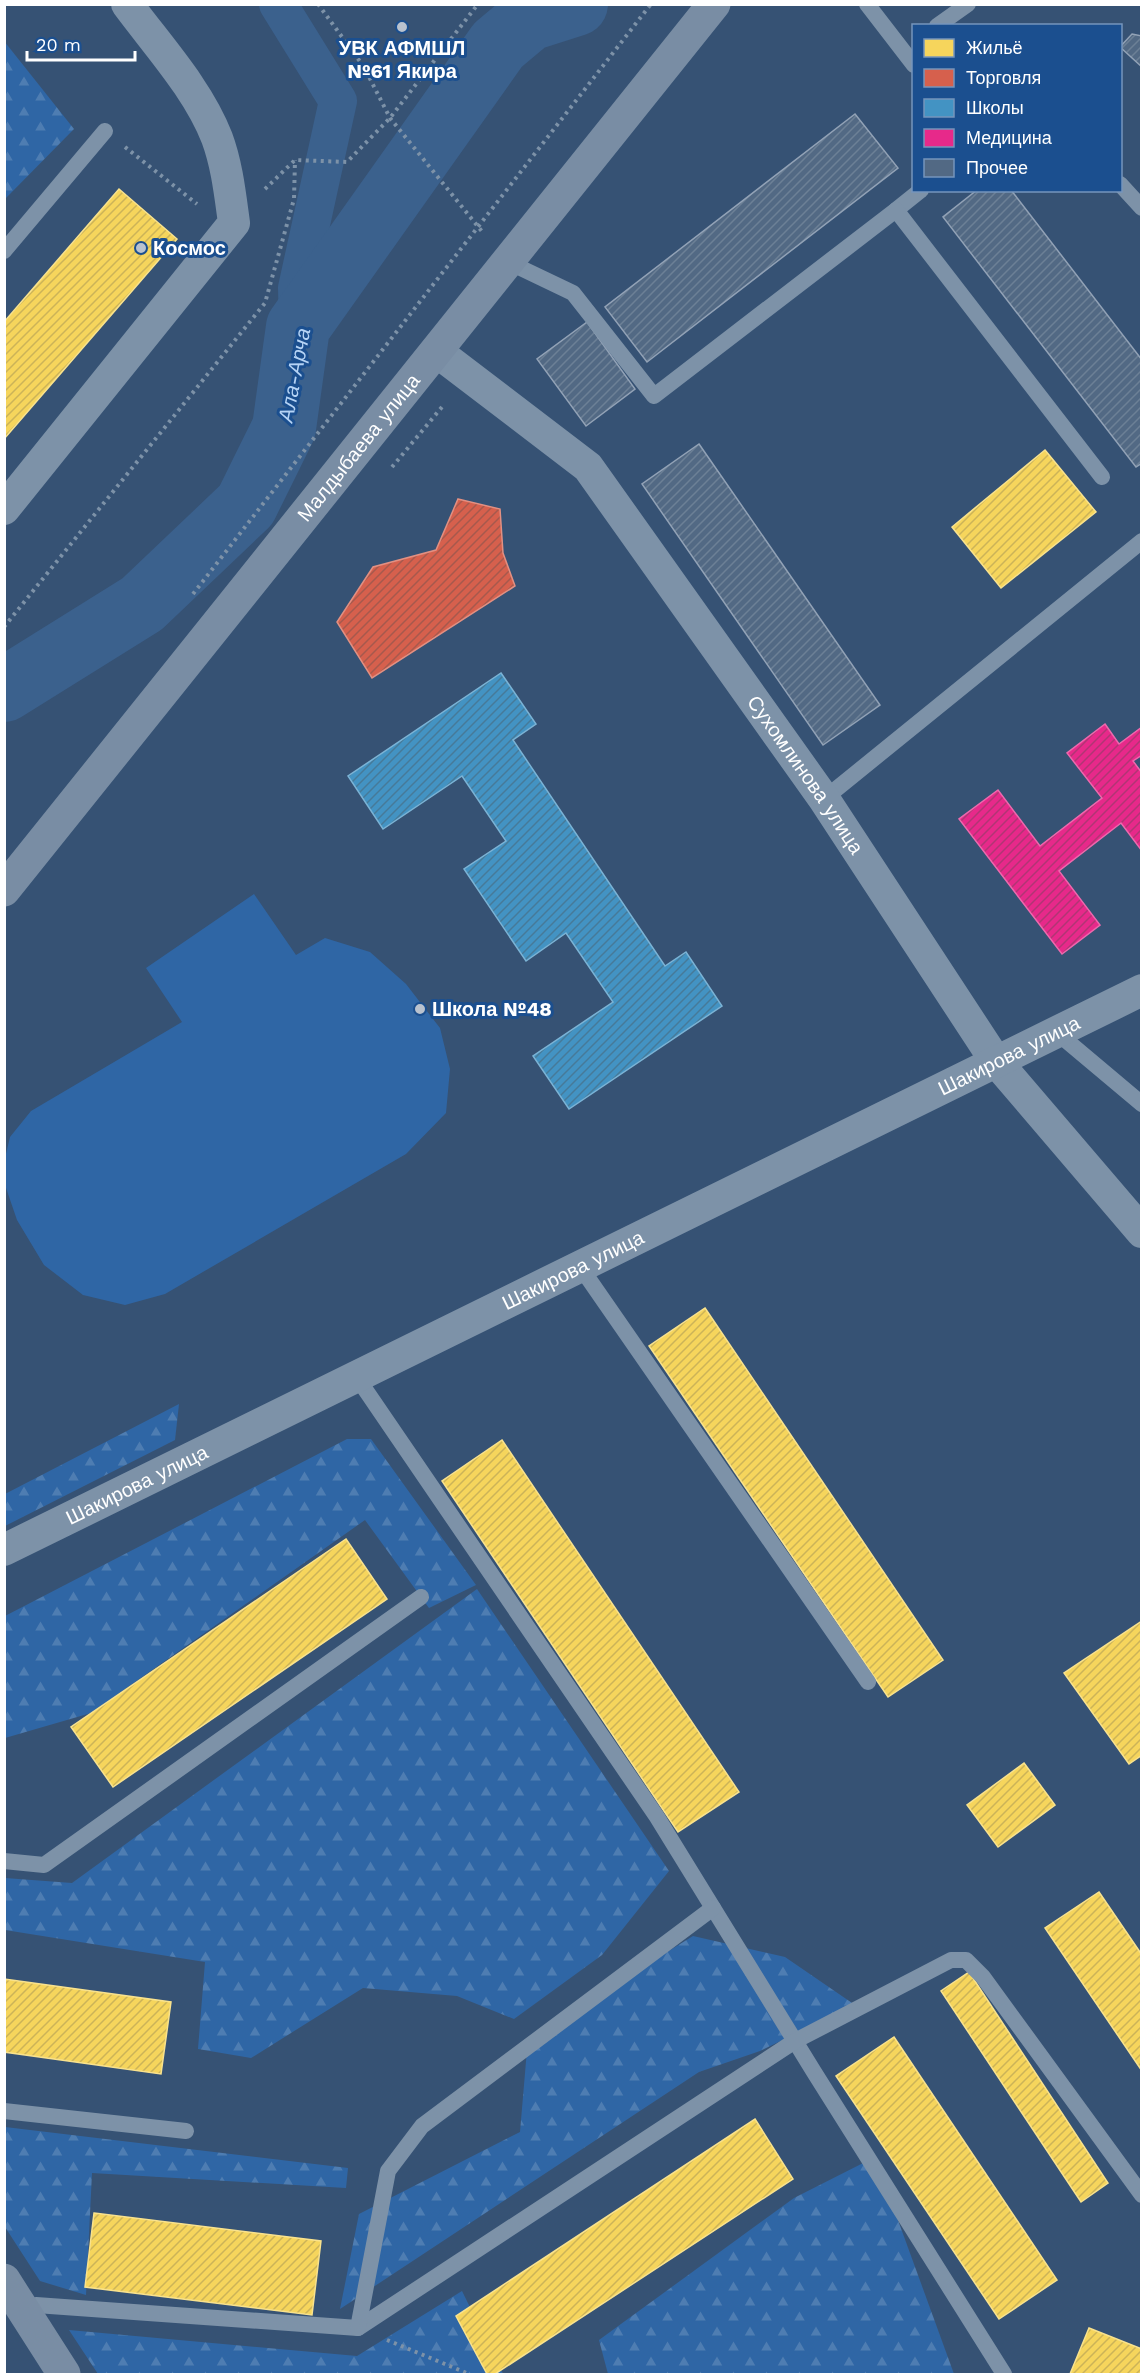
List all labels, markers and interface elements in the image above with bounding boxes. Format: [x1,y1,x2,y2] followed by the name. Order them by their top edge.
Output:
[395,20,409,34] marker: УВК АФМШЛ №61 Якира
[27,24,135,62] scale bar
[912,24,1122,192] legend
[36,34,81,55] text: 20 m
[339,36,465,83] place label: УВК АФМШЛ №61 Якира
[966,37,1023,58] text: Жильё
[966,67,1041,88] text: Торговля
[966,97,1024,118] text: Школы
[966,127,1053,148] text: Медицина
[966,157,1028,178] text: Прочее
[153,236,226,260] place label: Космос
[134,241,148,255] marker: Космос
[272,326,315,426] water label: Ала-Арча
[292,368,425,526] street label: Малдыбаева улица
[742,691,869,859] street label: Сухомлинова улица
[432,997,552,1021] place label: Школа №48
[413,1002,427,1016] marker: Школа №48
[934,1010,1085,1100] street label: Шакирова улица
[498,1225,648,1315] street label: Шакирова улица
[62,1439,212,1530] street label: Шакирова улица

